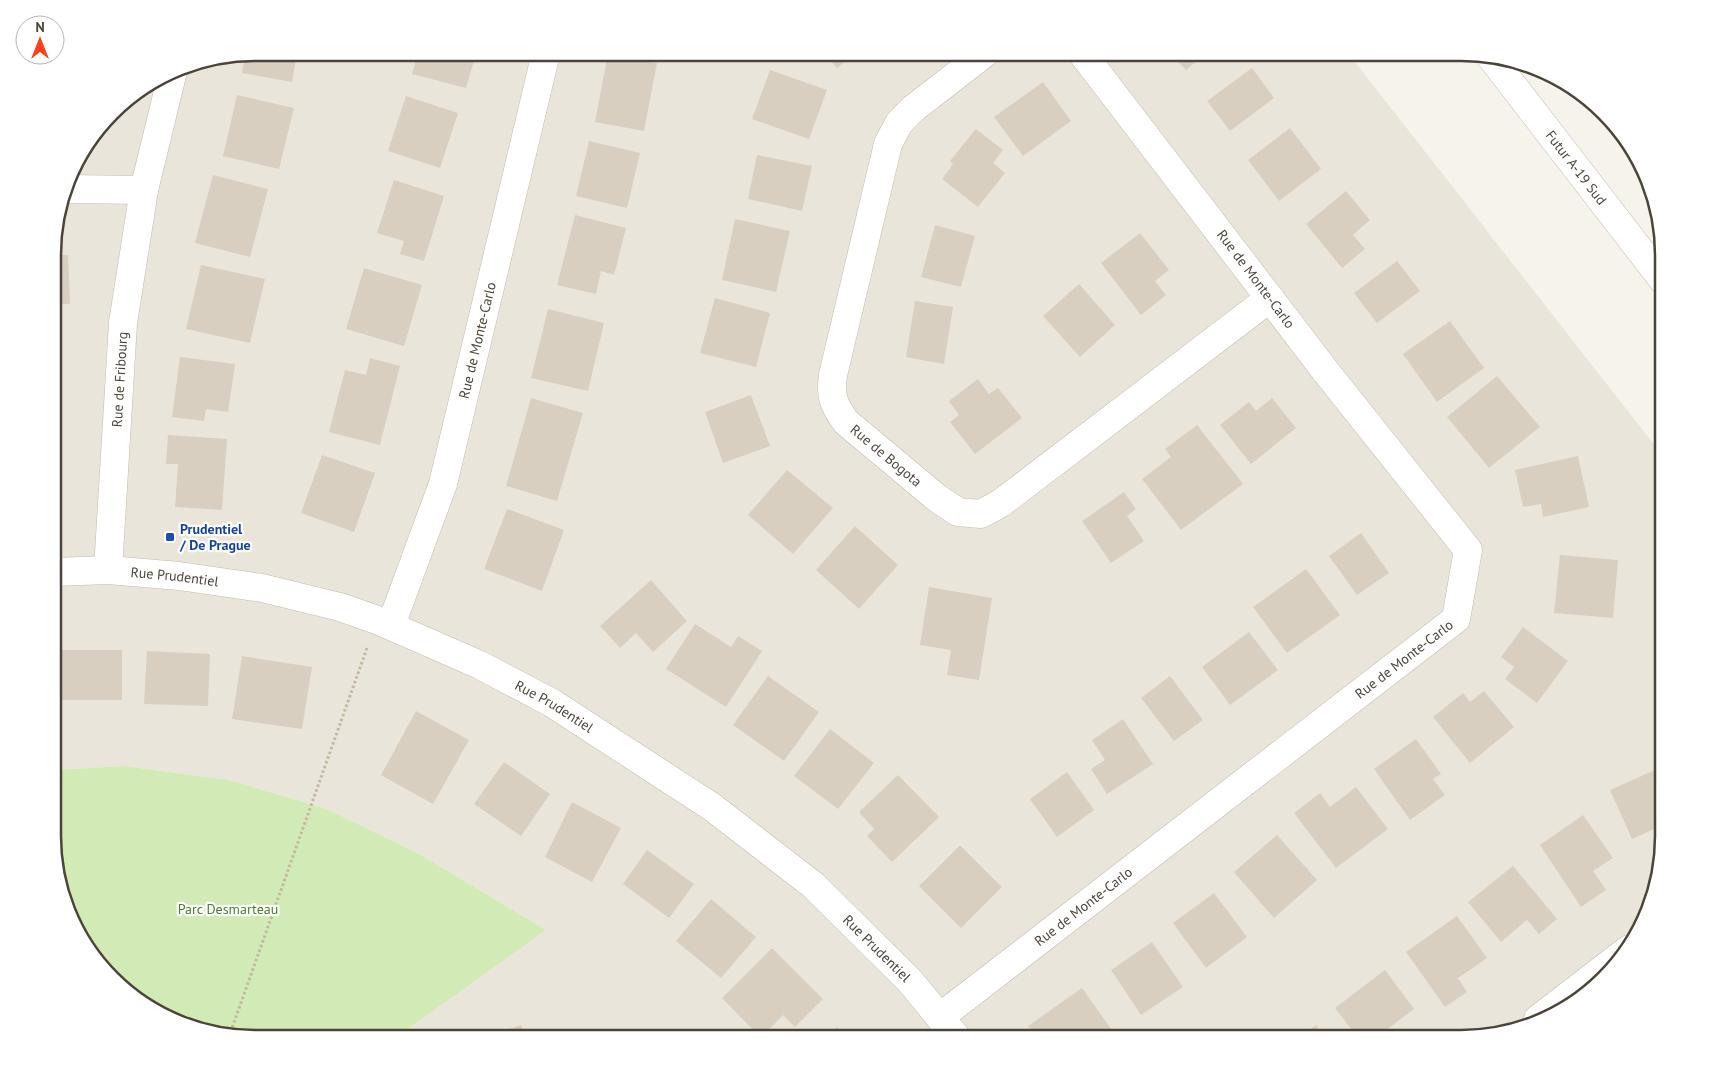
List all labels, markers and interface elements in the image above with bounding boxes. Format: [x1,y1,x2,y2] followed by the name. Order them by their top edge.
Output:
[15,15,65,65] north arrow
[35,18,45,36] text: N
[1542,127,1611,208] street label: Futur A-19 Sud
[1213,226,1299,332] street label: Rue de Monte-Carlo
[455,280,500,400] street label: Rue de Monte-Carlo
[108,331,131,428] street label: Rue de Fribourg
[847,421,926,490] street label: Rue de Bogota
[179,520,251,554] place label: Prudentiel / De Prague
[164,531,176,543] marker: Prudentiel / De Prague
[130,563,220,591] street label: Rue Prudentiel
[1351,616,1457,703] street label: Rue de Monte-Carlo
[512,676,597,737] street label: Rue Prudentiel
[1031,863,1136,950] street label: Rue de Monte-Carlo
[178,900,278,918] park label: Parc Desmarteau
[839,911,915,986] street label: Rue Prudentiel

